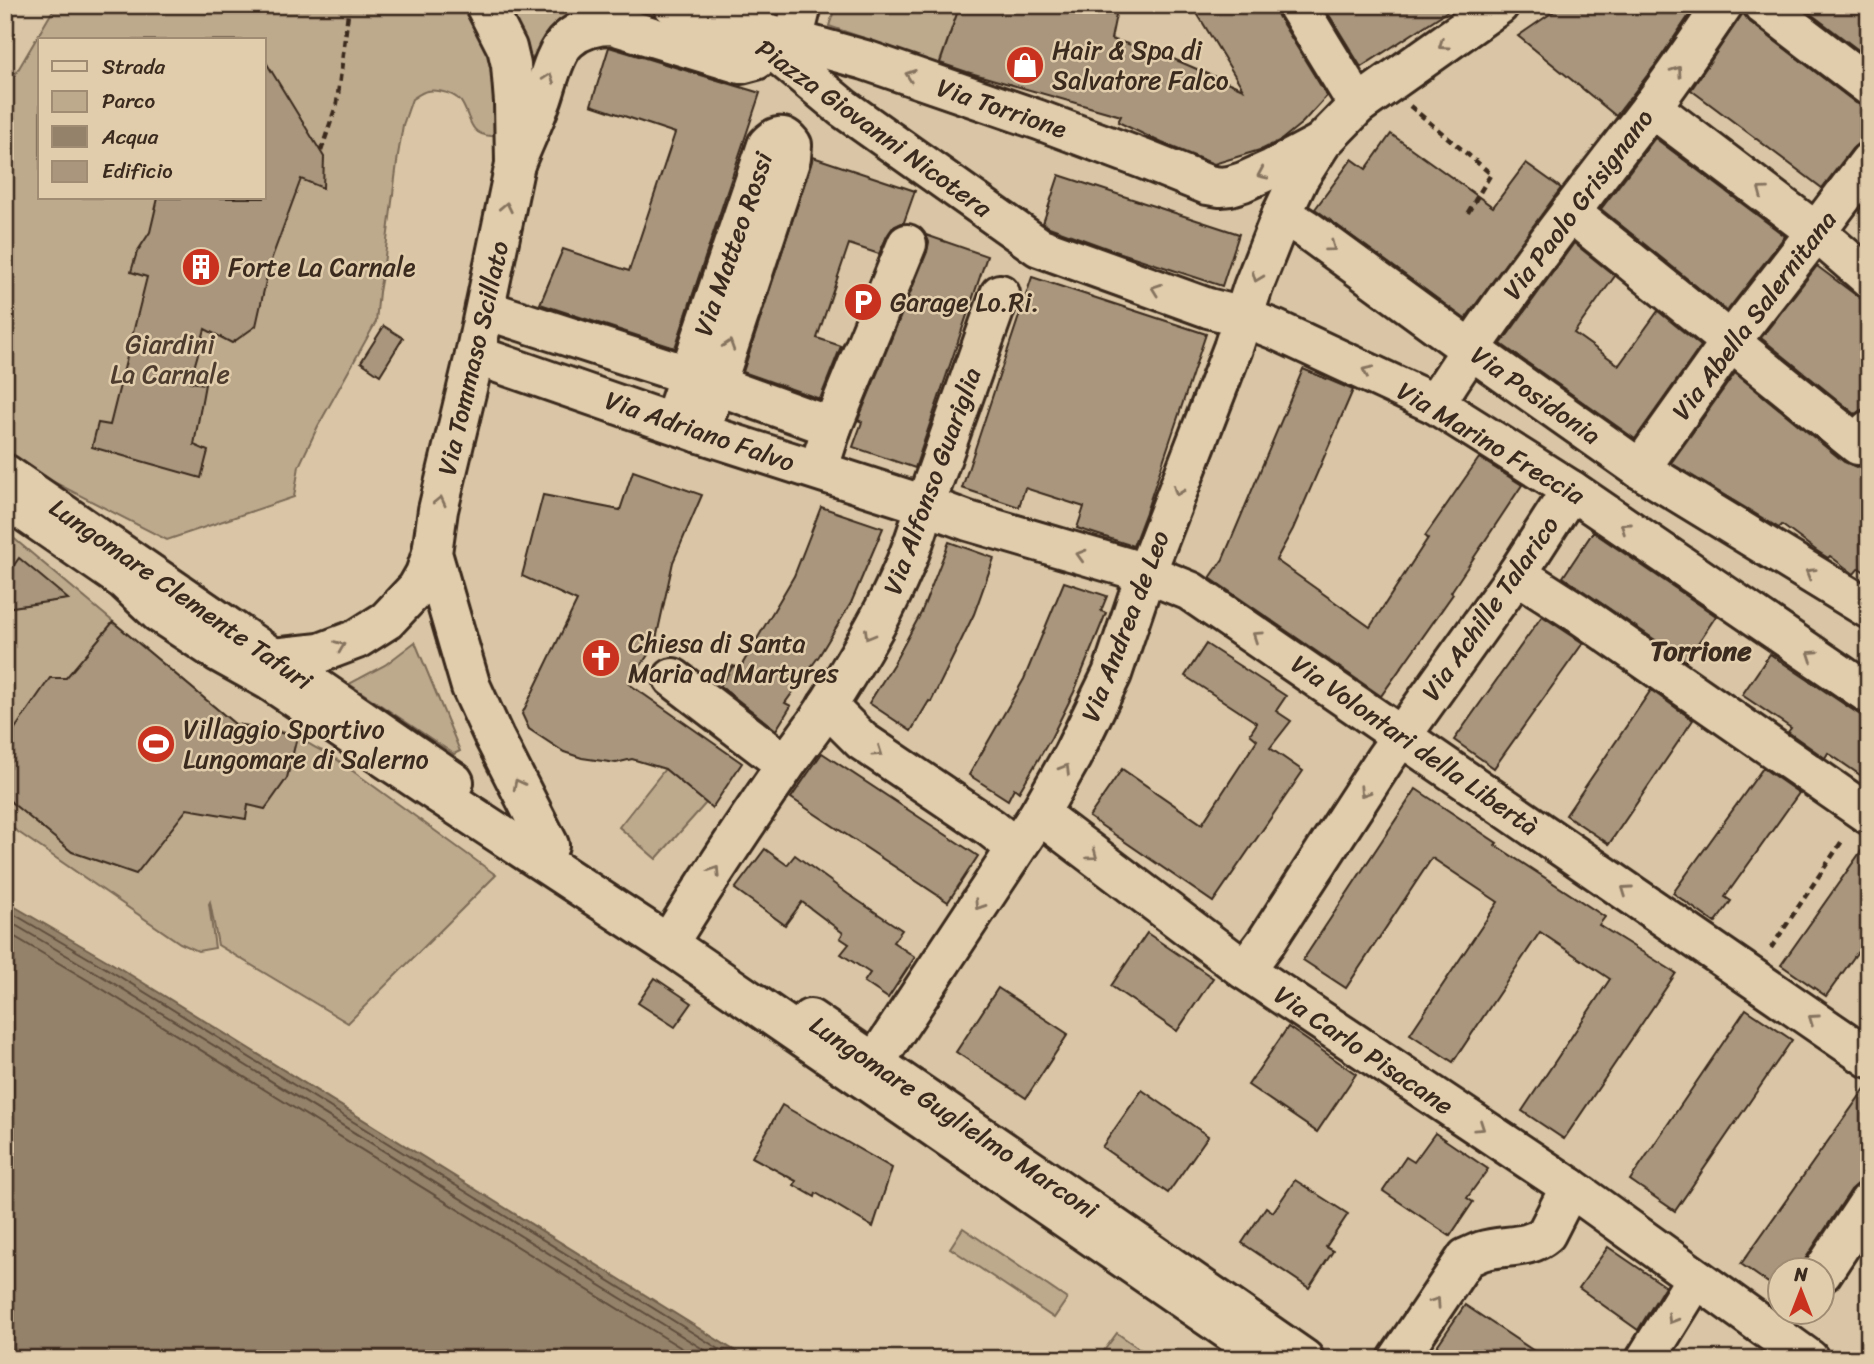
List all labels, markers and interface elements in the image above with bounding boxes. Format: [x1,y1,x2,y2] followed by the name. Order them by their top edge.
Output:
[746,26,1003,231] street label: Piazza Giovanni Nicotera
[1052,27,1229,103] place label: Hair & Spa di Salvatore Falco
[1438,37,1451,49] one-way arrow
[38,38,266,200] legend
[1004,44,1046,86] shop icon: Hair & Spa di Salvatore Falco
[102,48,166,86] text: Strada
[931,64,1074,152] street label: Via Torrione
[1668,66,1681,79] one-way arrow
[904,69,917,83] one-way arrow
[541,72,555,84] one-way arrow
[102,82,155,120] text: Parco
[1490,98,1666,310] street label: Via Paolo Grisignano
[101,118,159,156] text: Acqua
[680,145,786,342] street label: Via Matteo Rossi
[102,152,173,190] text: Edificio
[1257,166,1269,180] one-way arrow
[1757,187,1770,199] one-way arrow
[1659,200,1849,430] street label: Via Abella Salernitana
[498,201,513,213] one-way arrow
[424,236,522,480] street label: Via Tommaso Scillato
[1323,239,1336,251] one-way arrow
[228,244,416,290] place label: Forte La Carnale
[180,246,222,288] building icon: Forte La Carnale
[1251,271,1265,283] one-way arrow
[890,279,1039,325] place label: Garage Lo.Ri.
[842,281,884,323] parking icon: Garage Lo.Ri.
[1150,283,1162,297] one-way arrow
[110,321,230,397] park label: Giardini La Carnale
[1461,333,1611,457] street label: Via Posidonia
[721,339,735,351] one-way arrow
[870,361,994,601] street label: Via Alfonso Guariglia
[1362,365,1375,379] one-way arrow
[1388,368,1595,518] street label: Via Marino Freccia
[599,377,801,485] street label: Via Adriano Falvo
[1172,484,1186,496] one-way arrow
[39,485,323,703] street label: Lungomare Clemente Tafuri
[432,495,447,507] one-way arrow
[1409,506,1571,710] street label: Via Achille Talarico
[1620,523,1633,535] one-way arrow
[1067,524,1183,728] street label: Via Andrea de Leo
[1075,548,1087,563] one-way arrow
[1805,568,1818,581] one-way arrow
[628,620,839,696] place label: Chiesa di Santa Maria ad Martyres
[1650,626,1752,675] district label: Torrione
[865,627,878,640] one-way arrow
[1252,632,1265,644] one-way arrow
[580,637,622,679] church icon: Chiesa di Santa Maria ad Martyres
[333,640,345,654] one-way arrow
[1281,642,1549,848] street label: Via Volontari della Libertà
[1807,651,1820,663] one-way arrow
[183,706,429,782] place label: Villaggio Sportivo Lungomare di Salerno
[135,723,177,765] sports icon: Villaggio Sportivo Lungomare di Salerno
[870,744,883,756] one-way arrow
[1057,763,1070,776] one-way arrow
[513,779,527,792] one-way arrow
[1360,784,1372,797] one-way arrow
[1085,847,1098,860] one-way arrow
[707,866,720,879] one-way arrow
[1621,886,1634,898] one-way arrow
[974,897,987,910] one-way arrow
[1265,973,1463,1127] street label: Via Carlo Pisacane
[800,1003,1109,1232] street label: Lungomare Guglielmo Marconi
[1808,1015,1821,1027] one-way arrow
[1472,1119,1485,1132] one-way arrow
[1766,1256,1836,1326] north arrow
[1793,1258,1808,1291] text: N
[1427,1297,1440,1310] one-way arrow
[1667,1311,1680,1324] one-way arrow

